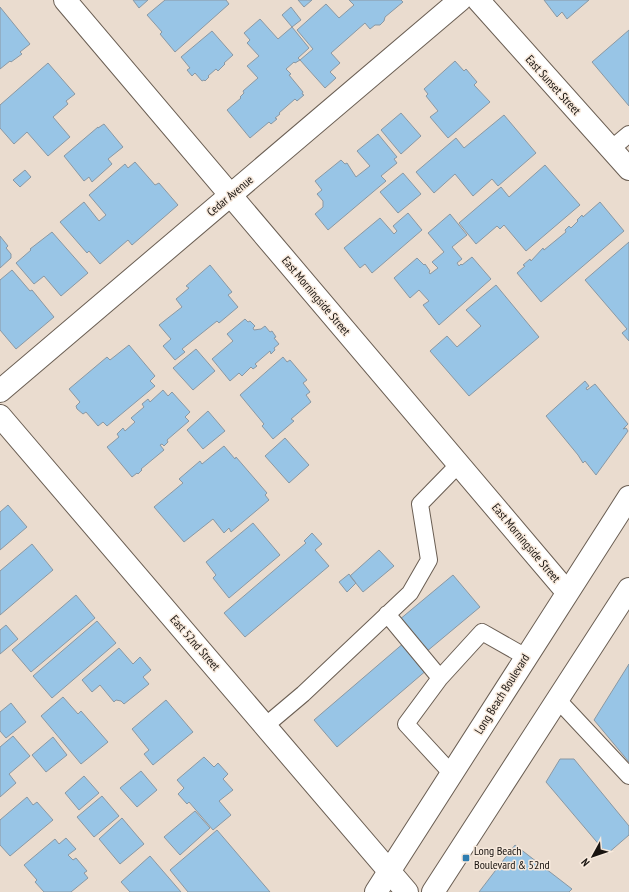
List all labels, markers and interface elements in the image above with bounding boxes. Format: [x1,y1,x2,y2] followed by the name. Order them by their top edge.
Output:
[523,52,585,118] street label: East Sunset Street
[203,172,256,219] street label: Cedar Avenue
[279,253,354,339] street label: East Morningside Street
[489,500,564,586] street label: East Morningside Street
[167,612,224,674] street label: East 52nd Street
[471,651,532,737] street label: Long Beach Boulevard
[573,836,613,876] north arrow
[474,843,550,872] place label: Long Beach Boulevard & 52nd
[461,853,471,863] marker: Long Beach Boulevard & 52nd
[578,856,593,869] text: N

